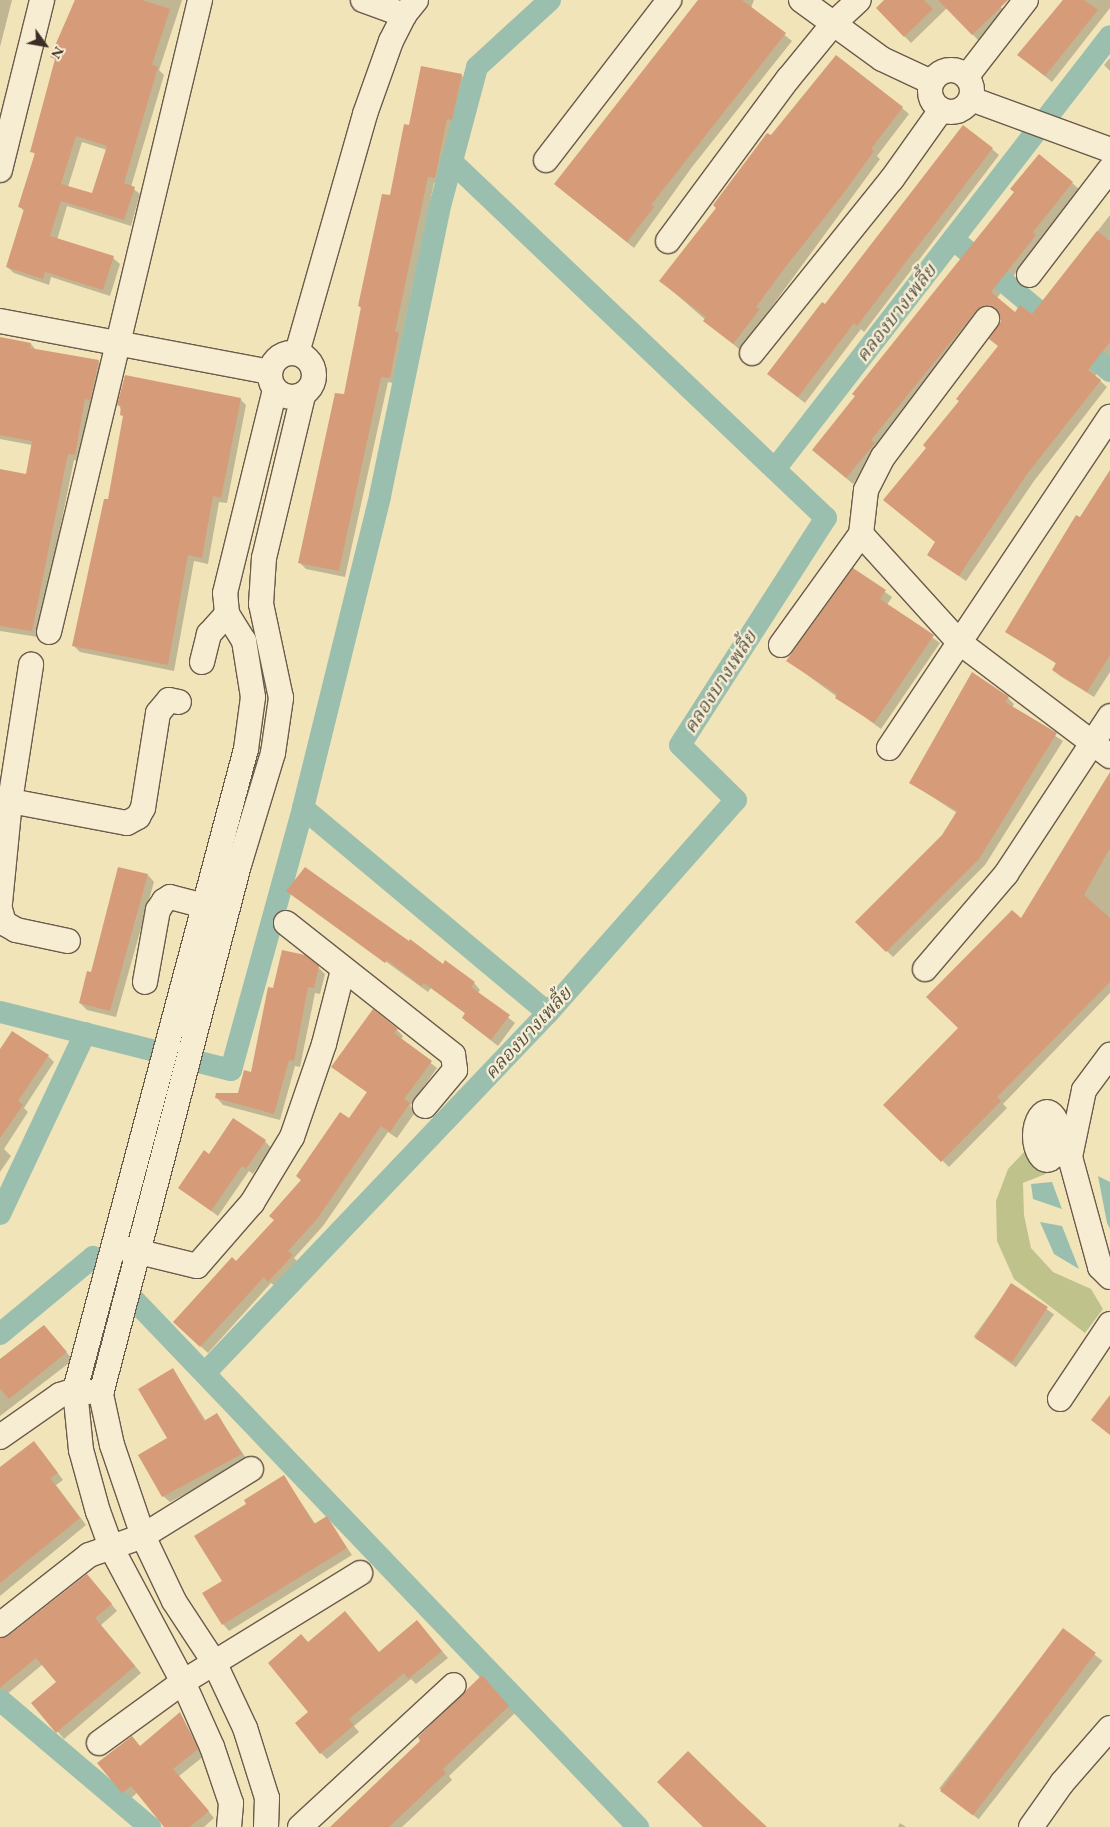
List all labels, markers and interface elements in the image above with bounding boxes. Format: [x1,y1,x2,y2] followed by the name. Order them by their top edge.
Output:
[20,20,70,70] north arrow
[47,43,68,63] text: N
[851,260,941,366] water label: คลองบางเพลี้ย
[678,626,762,738] water label: คลองบางเพลี้ย
[480,982,576,1084] water label: คลองบางเพลี้ย

